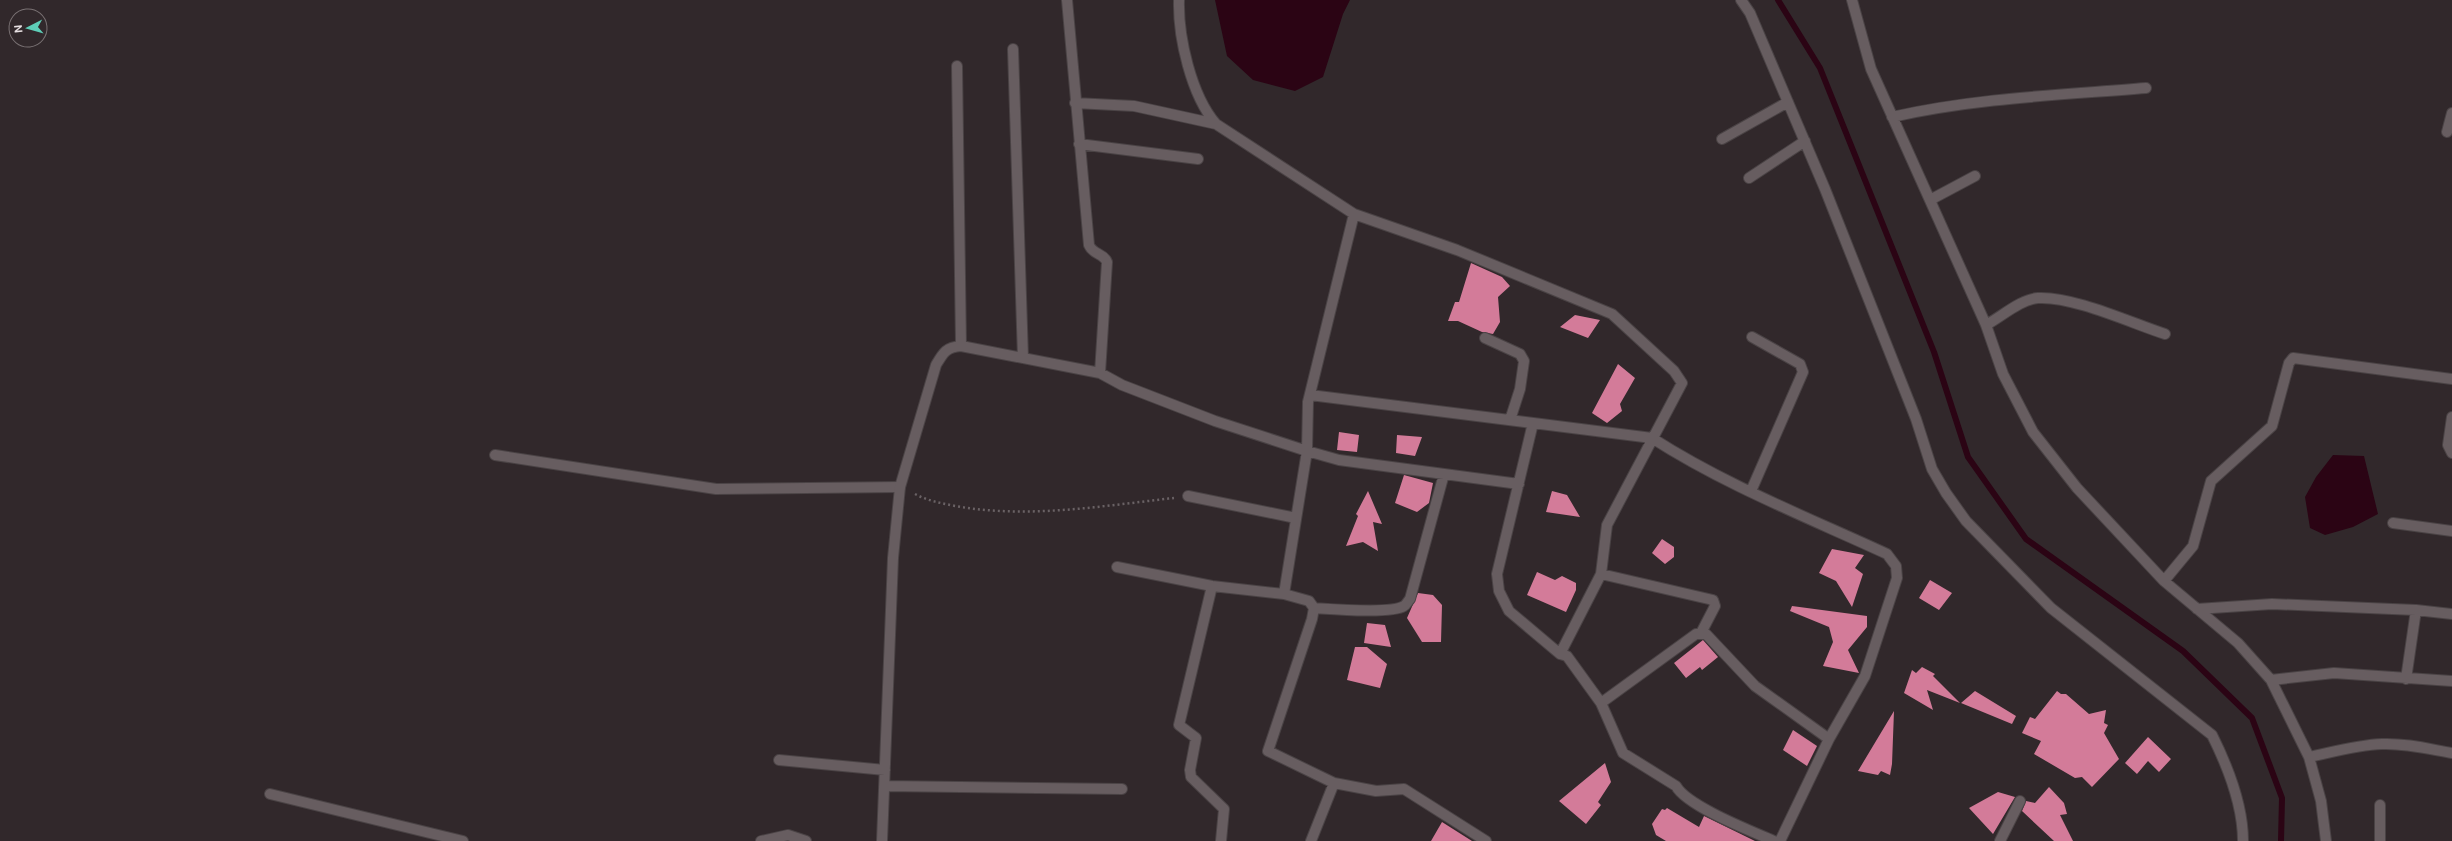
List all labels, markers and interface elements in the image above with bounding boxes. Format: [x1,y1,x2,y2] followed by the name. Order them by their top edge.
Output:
[8,8,48,48] north arrow
[11,24,25,34] text: N

